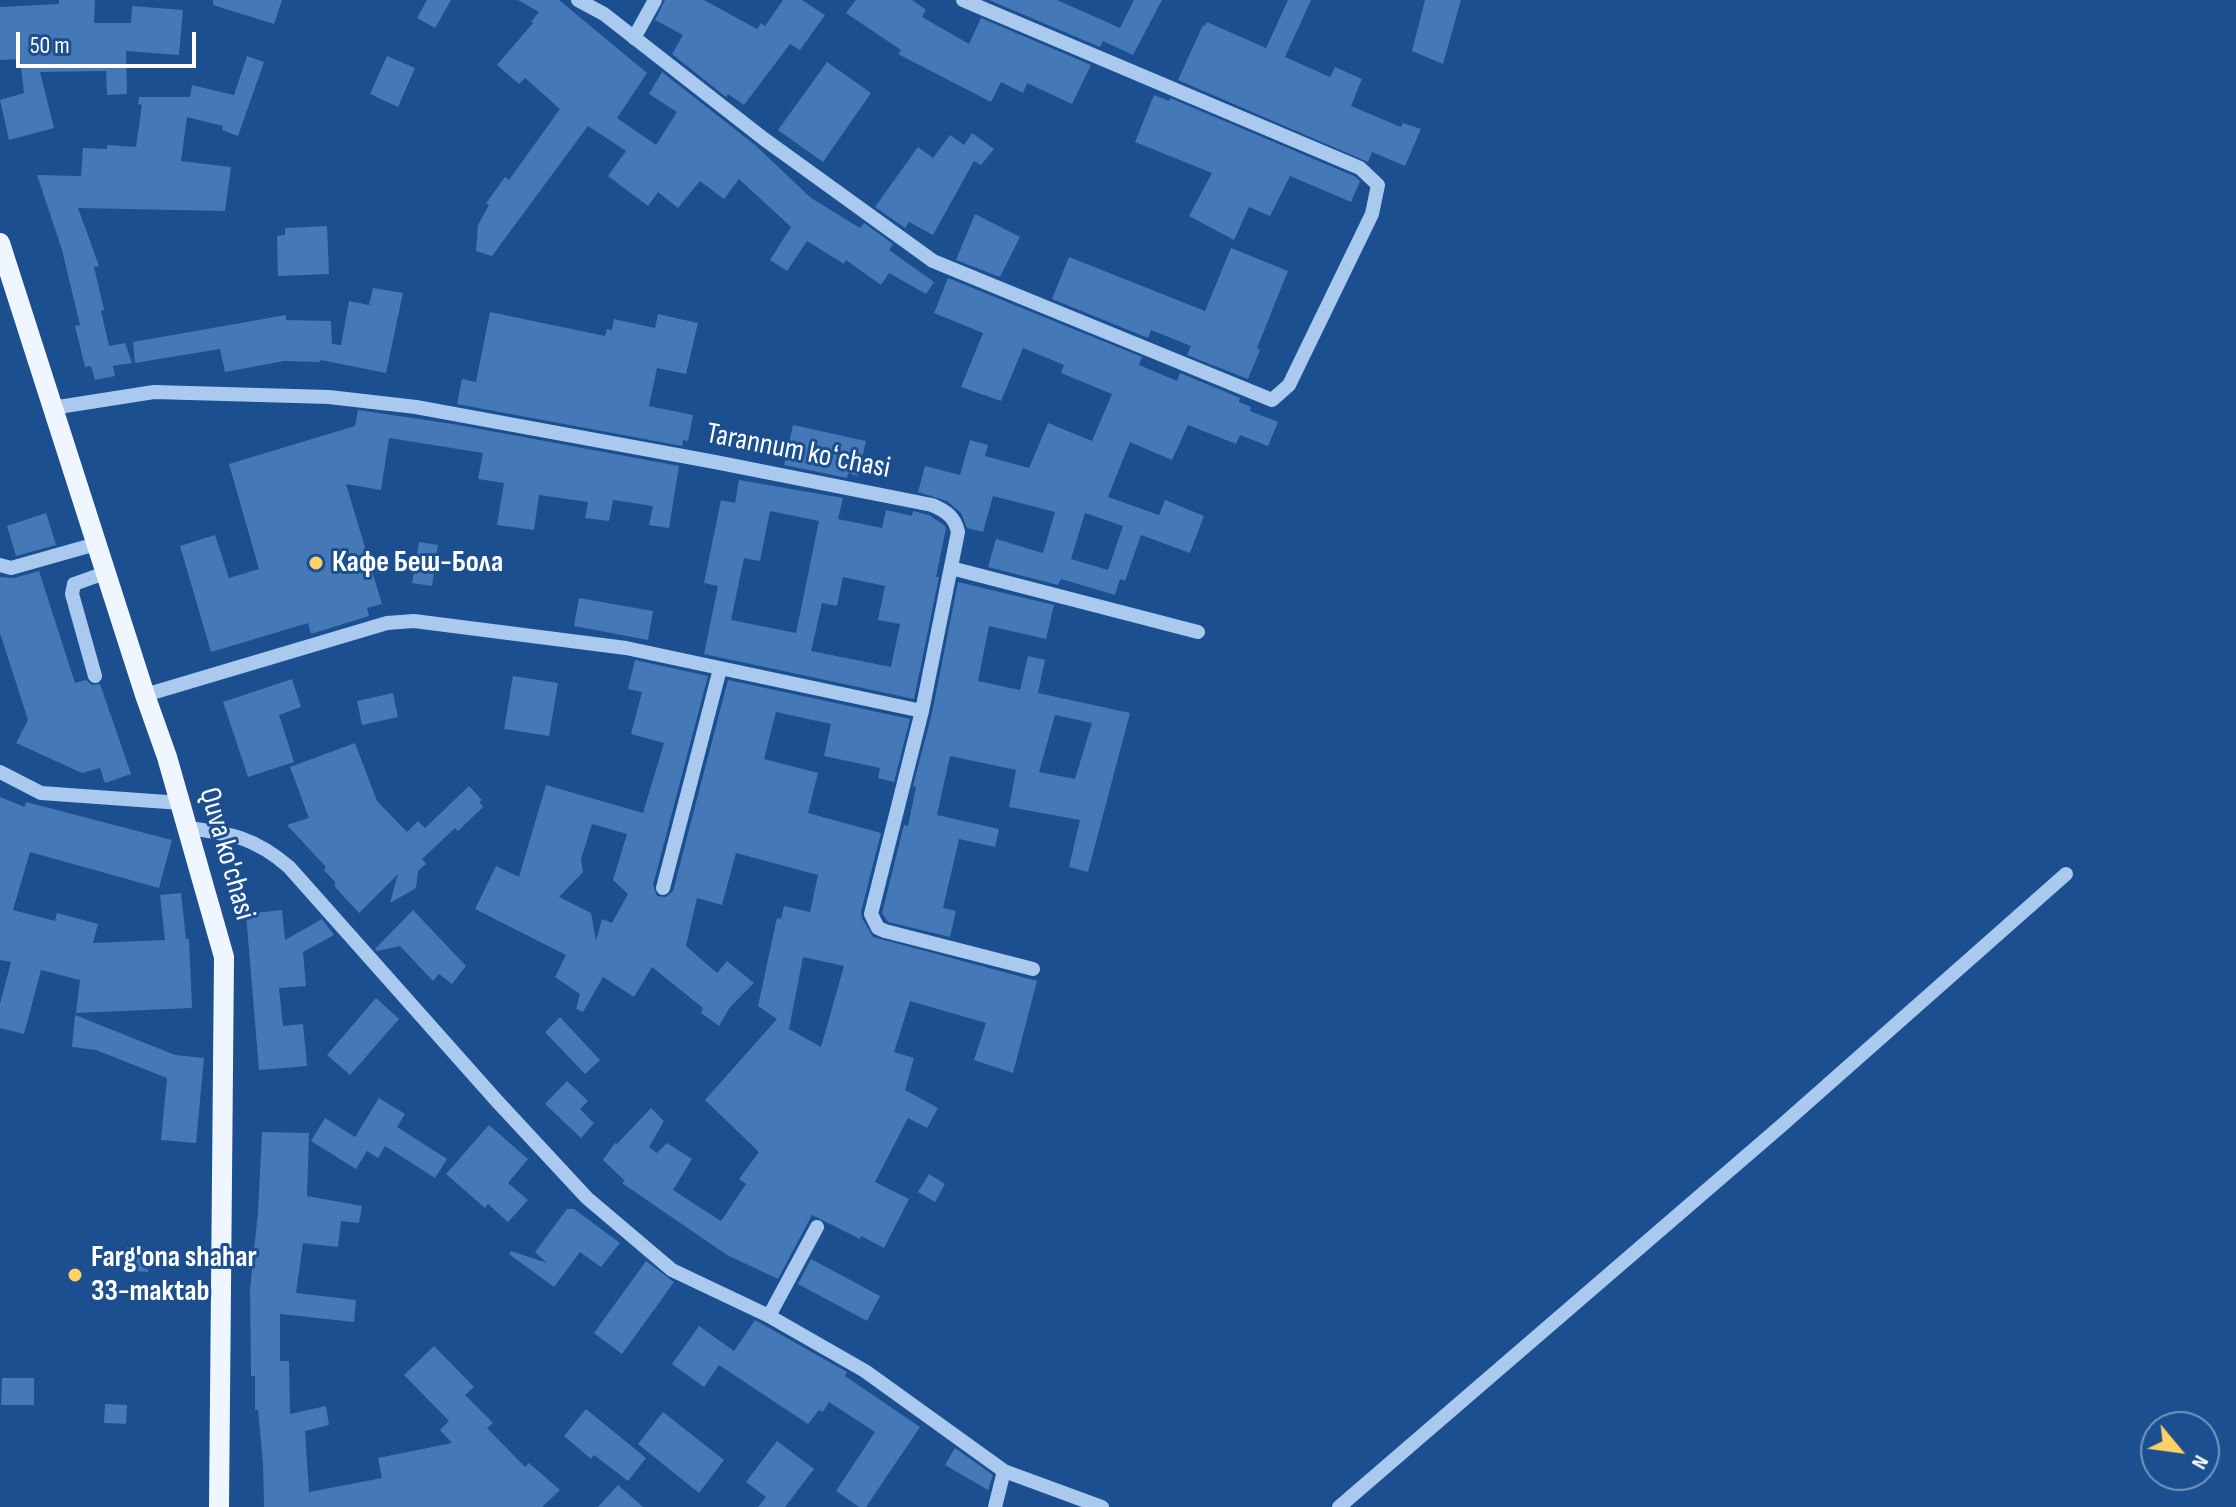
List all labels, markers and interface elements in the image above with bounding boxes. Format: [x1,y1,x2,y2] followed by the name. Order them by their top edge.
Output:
[20,16,200,66] scale bar
[30,31,70,60] text: 50 m
[703,417,893,487] street label: Tarannum koʻchasi
[332,545,503,581] place label: Кафе Беш-Бола
[307,554,325,572] marker: Кафе Беш-Бола
[190,784,262,924] street label: Quva ko'chasi
[91,1240,257,1310] place label: Farg'ona shahar 33-maktab
[66,1266,84,1284] marker: Farg'ona shahar 33-maktab
[2140,1411,2220,1491] north arrow
[2185,1450,2214,1474] text: N

